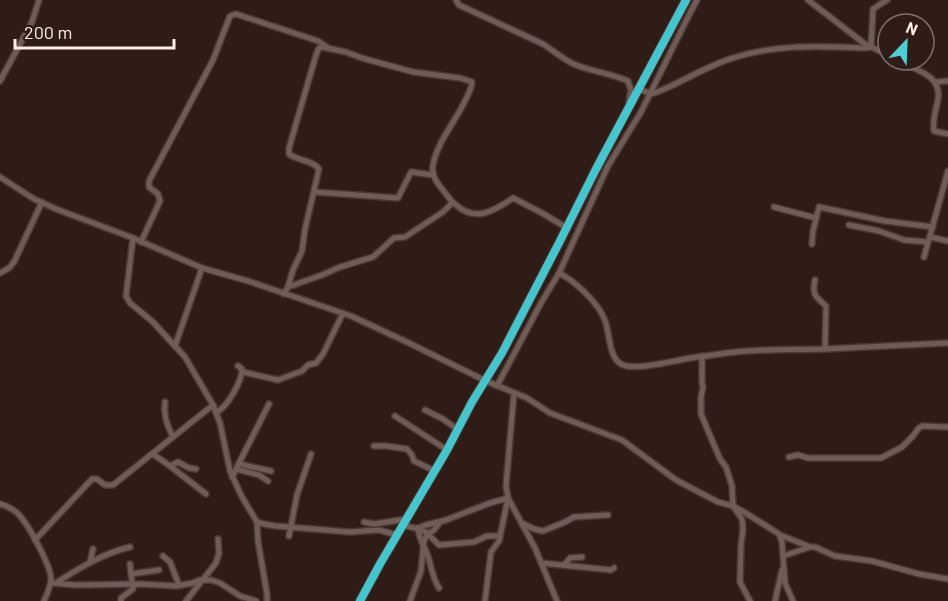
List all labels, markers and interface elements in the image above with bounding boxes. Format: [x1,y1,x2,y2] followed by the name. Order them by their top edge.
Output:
[15,12,174,50] scale bar
[876,12,936,72] north arrow
[903,17,921,39] text: N
[24,21,72,43] text: 200 m

